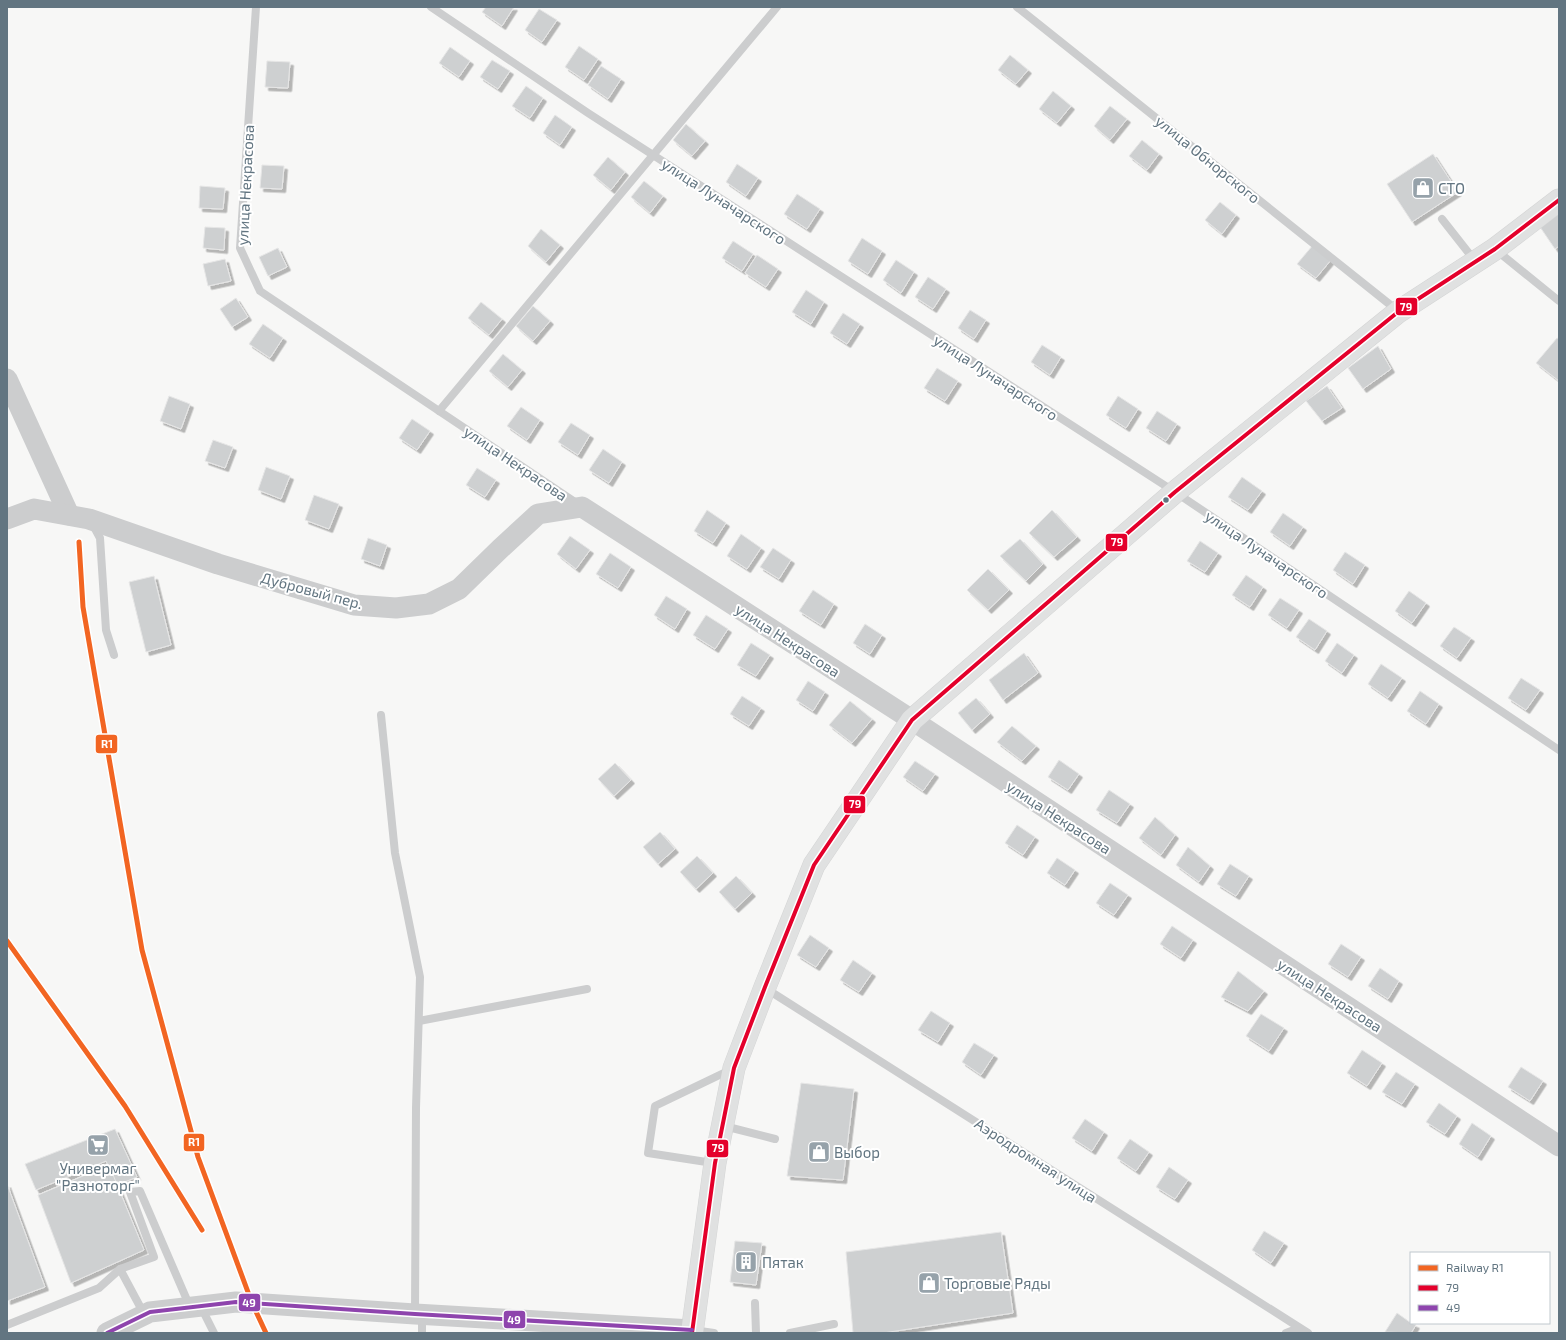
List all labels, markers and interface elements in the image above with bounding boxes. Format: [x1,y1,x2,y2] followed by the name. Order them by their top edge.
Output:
[1152,111,1264,207] street label: улица Обнорского
[233,124,258,246] street label: улица Некрасова
[658,154,789,249] street label: улица Луначарского
[1410,175,1436,201] shop icon: СТО
[1438,179,1465,197] place label: СТО
[1395,297,1418,316] line badge: 79
[1400,300,1412,313] text: 79
[930,330,1061,425] street label: улица Луначарского
[460,422,571,505] street label: улица Некрасова
[1161,495,1171,505] unlabelled marker
[1202,506,1332,603] street label: улица Луначарского
[1105,533,1128,552] line badge: 79
[1111,535,1123,548] text: 79
[259,568,365,613] street label: Дубровый пер.
[732,600,844,681] street label: улица Некрасова
[95,734,118,754] line badge: R1
[101,737,113,750] text: R1
[1003,777,1115,858] street label: улица Некрасова
[843,795,866,814] line badge: 79
[849,797,861,810] text: 79
[1274,955,1386,1036] street label: улица Некрасова
[971,1114,1100,1207] street label: Аэродромная улица
[85,1132,111,1158] supermarket icon: Универмаг "Разноторг"
[183,1133,205,1152] line badge: R1
[188,1135,200,1148] text: R1
[706,1139,729,1158] line badge: 79
[806,1139,832,1165] shop icon: Выбор
[712,1141,724,1154] text: 79
[834,1143,880,1161] place label: Выбор
[56,1159,140,1194] place label: Универмаг "Разноторг"
[733,1249,759,1275] building icon: Пятак
[1410,1252,1550,1324] legend
[762,1253,804,1271] place label: Пятак
[1446,1260,1504,1274] text: Railway R1
[916,1270,942,1296] shop icon: Торговые Ряды
[944,1274,1051,1292] place label: Торговые Ряды
[1446,1280,1459,1294] text: 79
[238,1293,261,1312] line badge: 49
[242,1296,256,1309] text: 49
[1446,1300,1460,1314] text: 49
[503,1310,526,1329] line badge: 49
[507,1313,521,1326] text: 49

